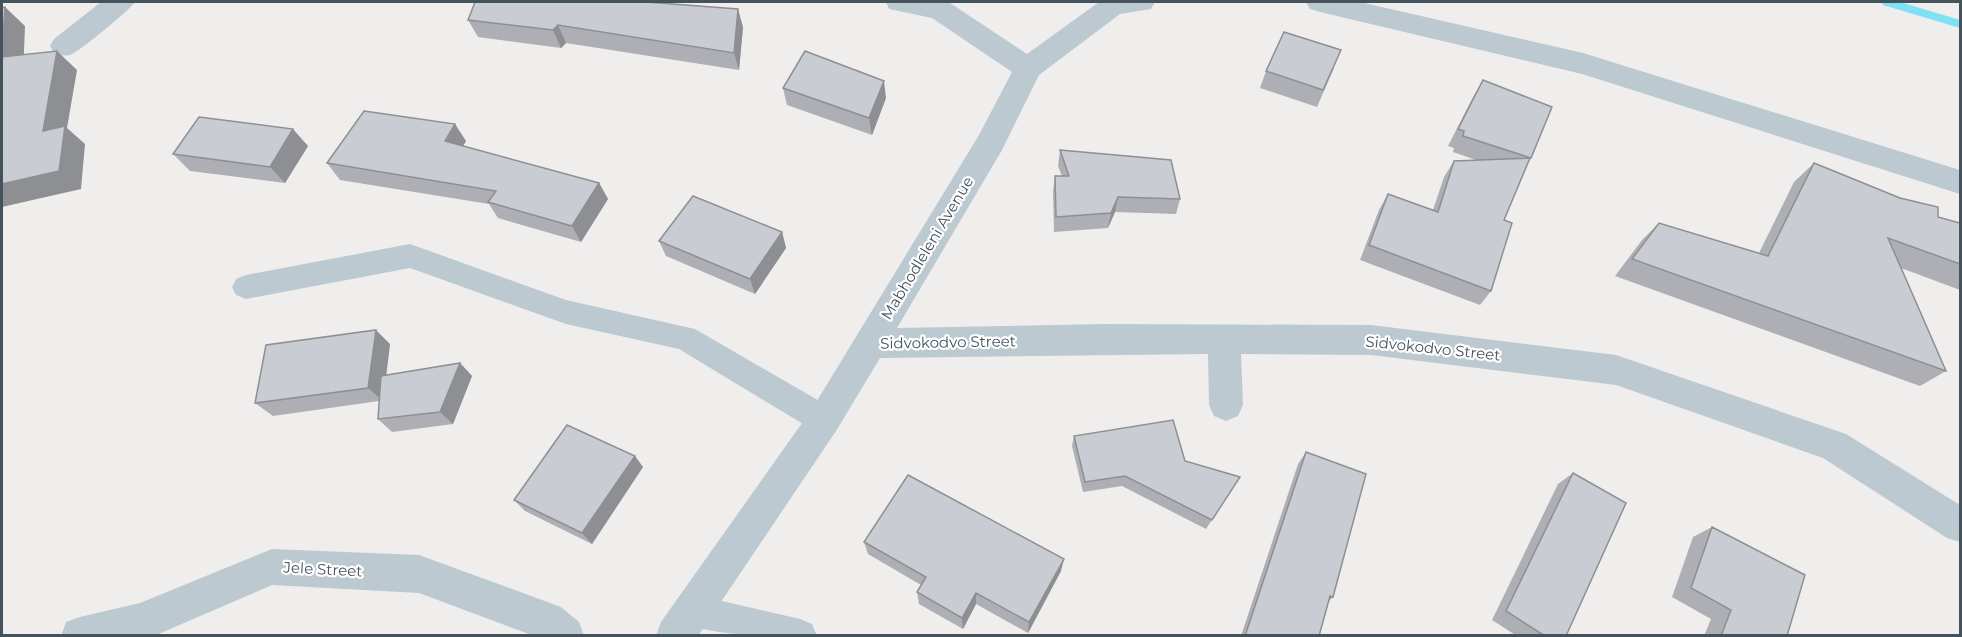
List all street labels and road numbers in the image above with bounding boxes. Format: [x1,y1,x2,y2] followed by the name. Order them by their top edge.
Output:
[877,173,977,323] street label: Mabhodleleni Avenue
[880,331,1016,353] street label: Sidvokodvo Street
[1365,331,1501,365] street label: Sidvokodvo Street
[282,557,363,581] street label: Jele Street

